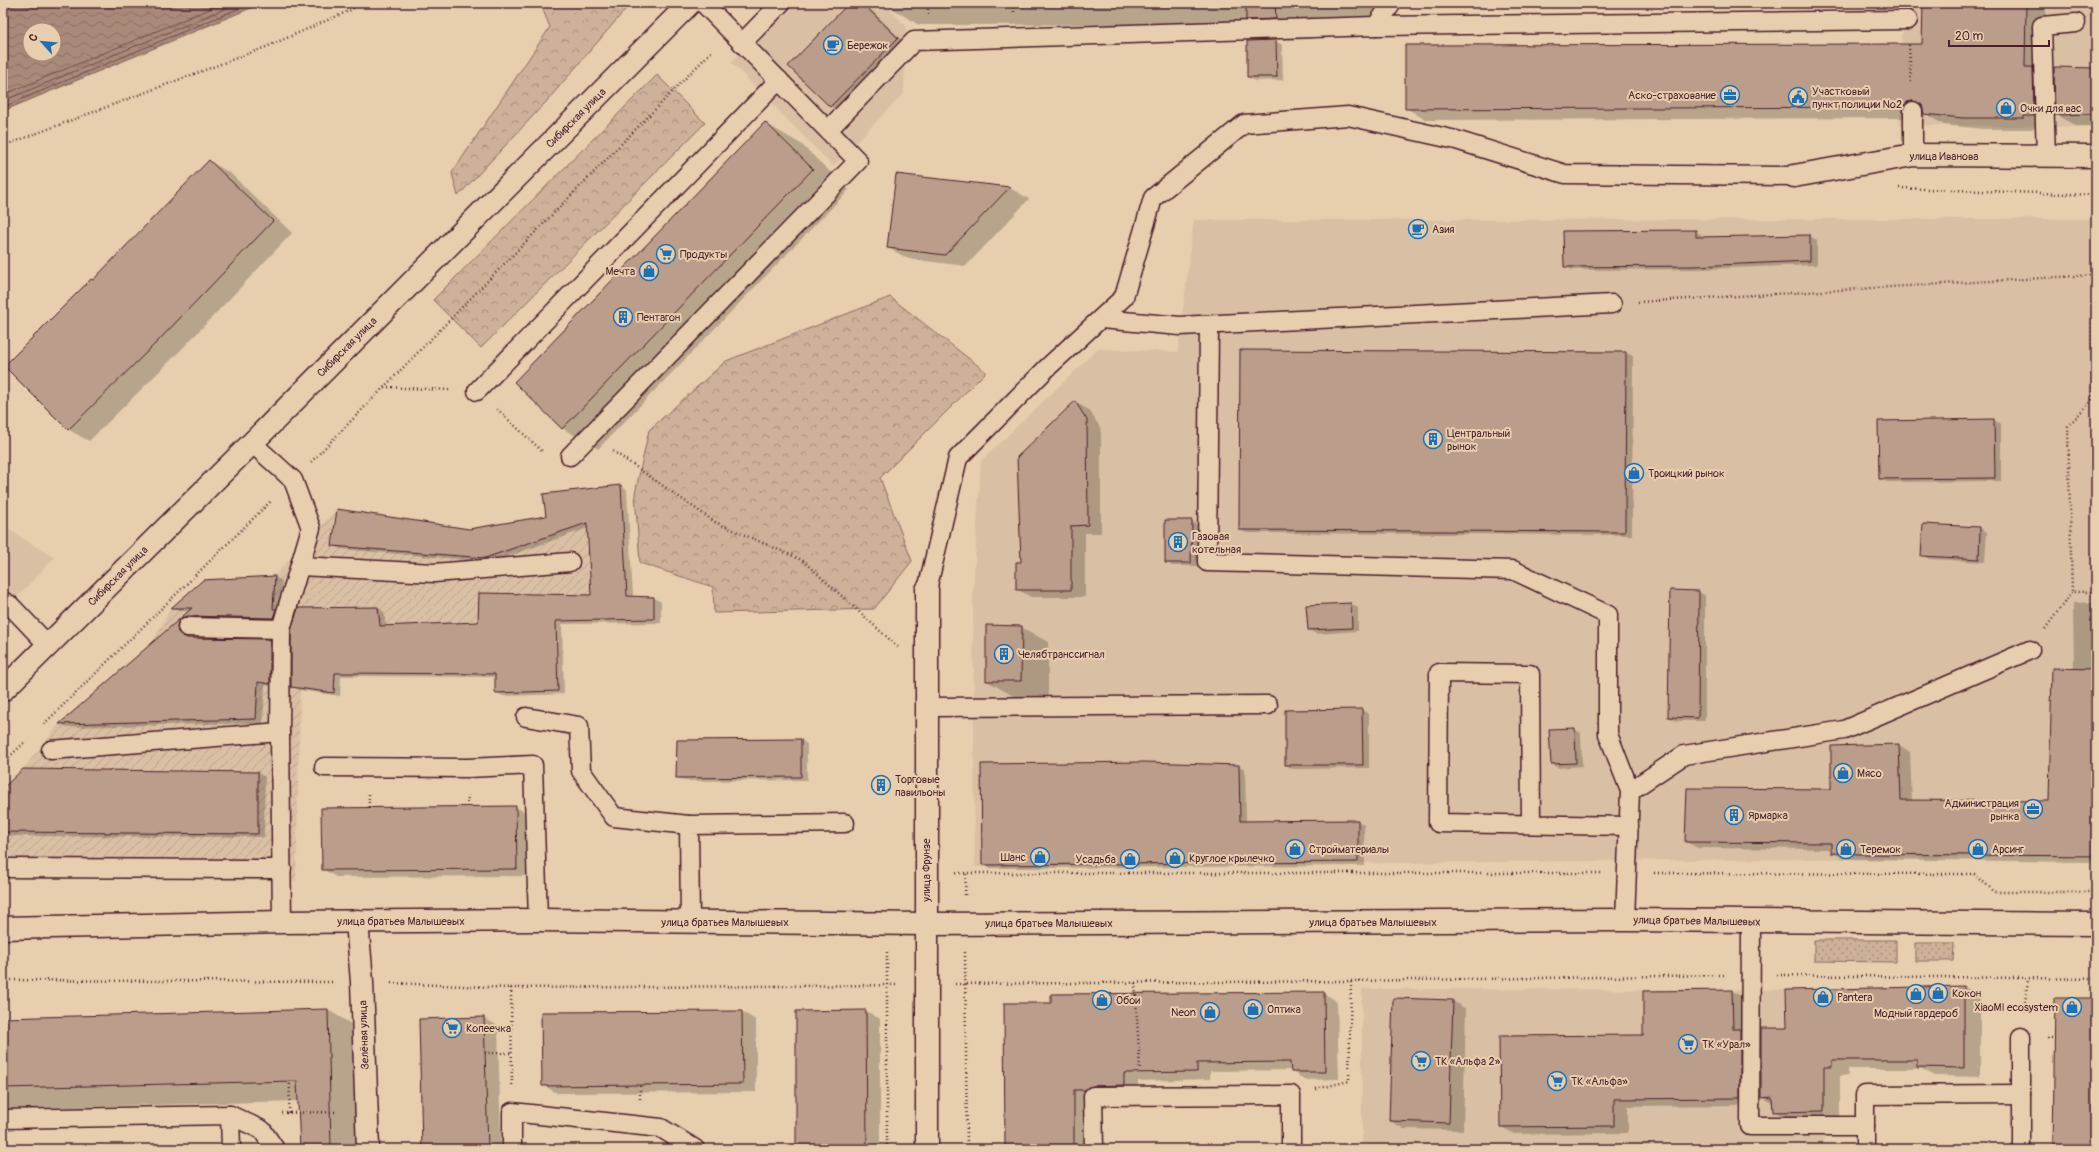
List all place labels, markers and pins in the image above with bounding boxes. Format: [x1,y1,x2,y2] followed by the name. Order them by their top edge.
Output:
[822,34,844,56] cafe icon: Бережок
[847,39,889,52] place label: Бережок
[1719,84,1741,106] office icon: Аско-страхование
[1812,85,1902,111] place label: Участковый пункт полиции №2
[1787,86,1809,108] public building icon: Участковый пункт полиции №2
[1628,89,1717,102] place label: Аско-страхование
[1995,97,2017,119] shop icon: Очки для вас
[2020,102,2082,115] place label: Очки для вас
[1407,218,1429,240] cafe icon: Азия
[1432,223,1455,236] place label: Азия
[655,243,677,265] supermarket icon: Продукты
[680,248,727,261] place label: Продукты
[638,260,660,282] shop icon: Мечта
[605,265,635,278] place label: Мечта
[612,306,634,328] building icon: Пентагон
[637,311,680,324] place label: Пентагон
[1447,427,1510,453] place label: Центральный рынок
[1422,428,1444,450] building icon: Центральный рынок
[1623,462,1645,484] shop icon: Троицкий рынок
[1648,467,1725,480] place label: Троицкий рынок
[1192,530,1241,556] place label: Газовая котельная
[1167,531,1189,553] building icon: Газовая котельная
[993,643,1015,665] building icon: Челябтранссигнал
[1018,648,1105,661] place label: Челябтранссигнал
[1832,762,1854,784] shop icon: Мясо
[1857,767,1882,780] place label: Мясо
[895,773,945,799] place label: Торговые павильоны
[870,774,892,796] building icon: Торговые павильоны
[1945,797,2019,823] place label: Администрация рынка
[2022,798,2044,820] office icon: Администрация рынка
[1723,804,1745,826] building icon: Ярмарка
[1748,809,1788,822] place label: Ярмарка
[1284,838,1306,860] shop icon: Стройматериалы
[1835,838,1857,860] shop icon: Теремок
[1967,838,1989,860] shop icon: Арсинг
[1309,843,1389,856] place label: Стройматериалы
[1860,843,1901,856] place label: Теремок
[1992,843,2024,856] place label: Арсинг
[1029,846,1051,868] shop icon: Шанс
[1164,847,1186,869] shop icon: Круглое крылечко
[1119,848,1141,870] shop icon: Усадьба
[1001,851,1026,864] place label: Шанс
[1189,852,1275,865] place label: Круглое крылечко
[1076,853,1116,866] place label: Усадьба
[1927,982,1949,1004] shop icon: Кокон
[1905,983,1927,1005] shop icon: Модный гардероб
[1812,986,1834,1008] shop icon: Pantera
[1952,987,1981,1000] place label: Кокон
[1091,989,1113,1011] shop icon: Обои
[1837,991,1872,1004] place label: Pantera
[1116,994,1140,1007] place label: Обои
[2061,996,2083,1018] shop icon: XiaoMI ecosystem
[1242,998,1264,1020] shop icon: Оптика
[1199,1001,1221,1023] shop icon: Neon
[1974,1001,2058,1014] place label: XiaoMI ecosystem
[1267,1003,1301,1016] place label: Оптика
[1171,1006,1196,1019] place label: Neon
[1874,1007,1959,1020] place label: Модный гардероб
[441,1017,463,1039] supermarket icon: Копеечка
[466,1022,511,1035] place label: Копеечка
[1677,1033,1699,1055] supermarket icon: ТК «Урал»
[1702,1038,1751,1051] place label: ТК «Урал»
[1410,1050,1432,1072] supermarket icon: ТК «Альфа 2»
[1435,1055,1501,1068] place label: ТК «Альфа 2»
[1546,1070,1568,1092] supermarket icon: ТК «Альфа»
[1571,1075,1628,1088] place label: ТК «Альфа»

